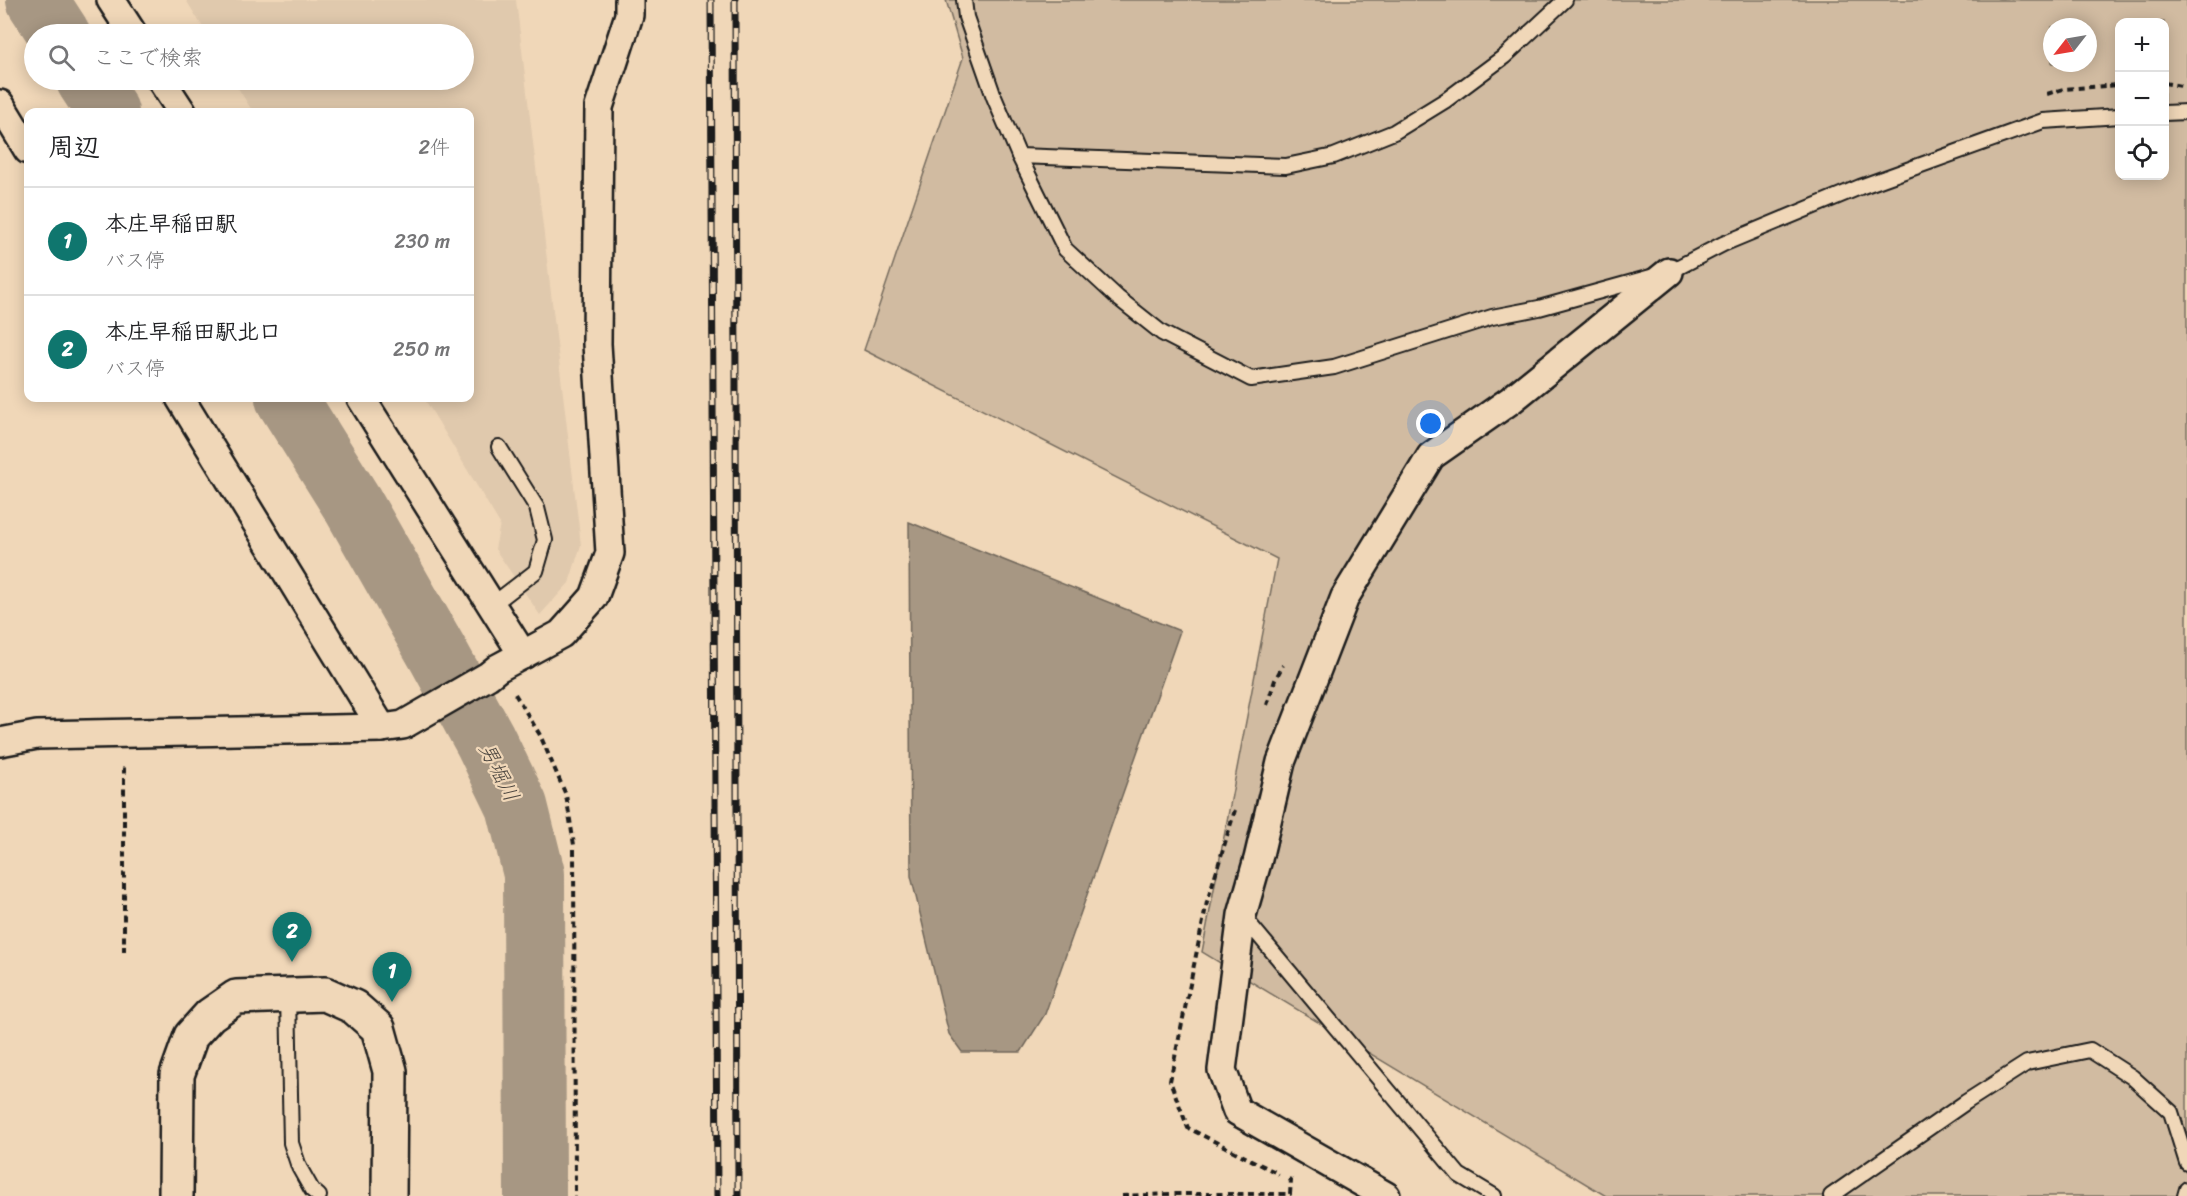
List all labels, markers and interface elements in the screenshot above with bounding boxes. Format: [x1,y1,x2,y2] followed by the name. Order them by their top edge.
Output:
[2043,18,2097,72] north arrow
[2115,18,2169,180] map controls
[2115,18,2169,72] button: +
[24,24,474,90] search box
[93,38,203,77] text: ここで検索
[45,41,78,74] icon: search
[2115,72,2169,126] button: −
[48,124,100,170] text: 周辺
[2115,126,2169,180] button: locate
[418,130,450,165] text: 2件
[105,204,237,243] text: 本庄早稲田駅
[63,224,72,259] text: 1
[394,224,450,259] text: 230 m
[105,243,165,278] text: バス停
[105,312,281,351] text: 本庄早稲田駅北口
[62,332,73,367] text: 2
[393,332,450,367] text: 250 m
[105,351,165,386] text: バス停
[1416,409,1445,438] your location
[468,735,530,809] water label: 男堀川
[272,912,312,962] pin: 2
[372,952,412,1002] pin: 1

